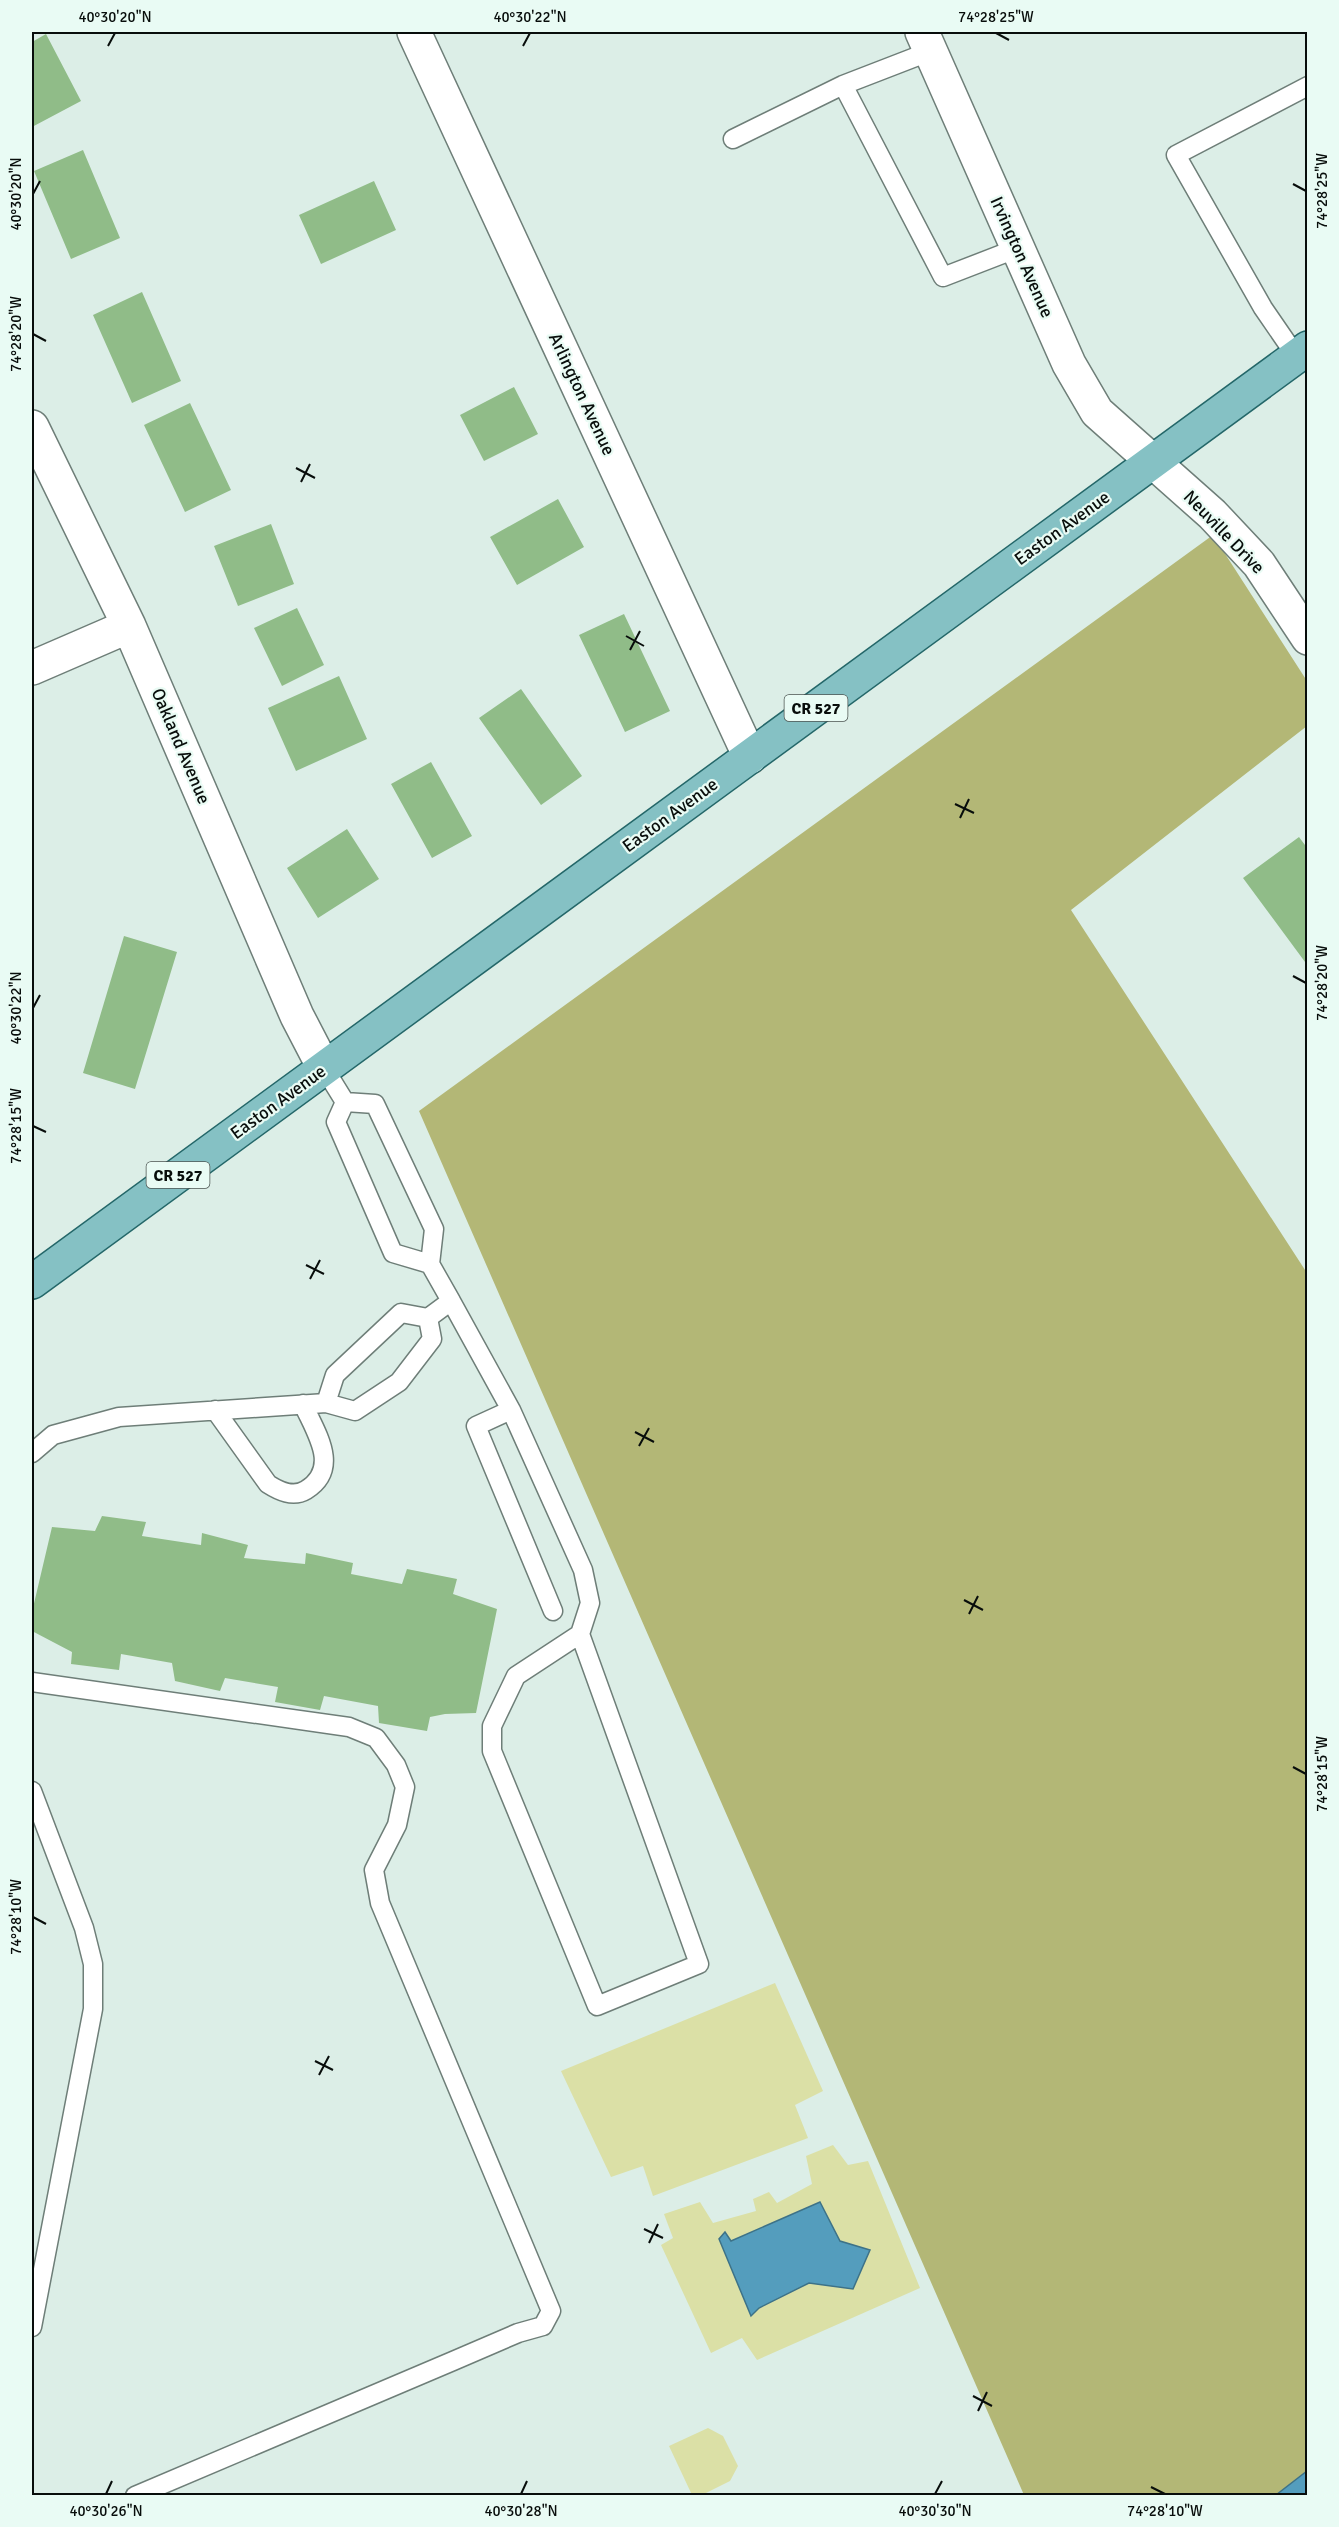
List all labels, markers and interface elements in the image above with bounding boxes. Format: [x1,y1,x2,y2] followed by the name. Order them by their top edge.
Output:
[78,8,152,26] text: 40°30'20"N
[493,8,567,26] text: 40°30'22"N
[958,8,1034,26] text: 74°28'25"W
[1313,153,1331,229] text: 74°28'25"W
[7,157,25,231] text: 40°30'20"N
[985,193,1059,321] street label: Irvington Avenue
[7,296,25,372] text: 74°28'20"W
[544,329,620,459] street label: Arlington Avenue
[1010,486,1114,570] street label: Easton Avenue
[1179,486,1269,578] street label: Neuville Drive
[147,685,215,807] street label: Oakland Avenue
[784,695,848,721] road number: CR 527
[618,773,722,857] street label: Easton Avenue
[1313,945,1331,1021] text: 74°28'20"W
[7,971,25,1045] text: 40°30'22"N
[226,1060,330,1144] street label: Easton Avenue
[7,1088,25,1164] text: 74°28'15"W
[146,1162,210,1188] road number: CR 527
[1313,1736,1331,1812] text: 74°28'15"W
[7,1879,25,1955] text: 74°28'10"W
[69,2502,143,2520] text: 40°30'26"N
[484,2502,558,2520] text: 40°30'28"N
[898,2502,972,2520] text: 40°30'30"N
[1127,2502,1203,2520] text: 74°28'10"W

